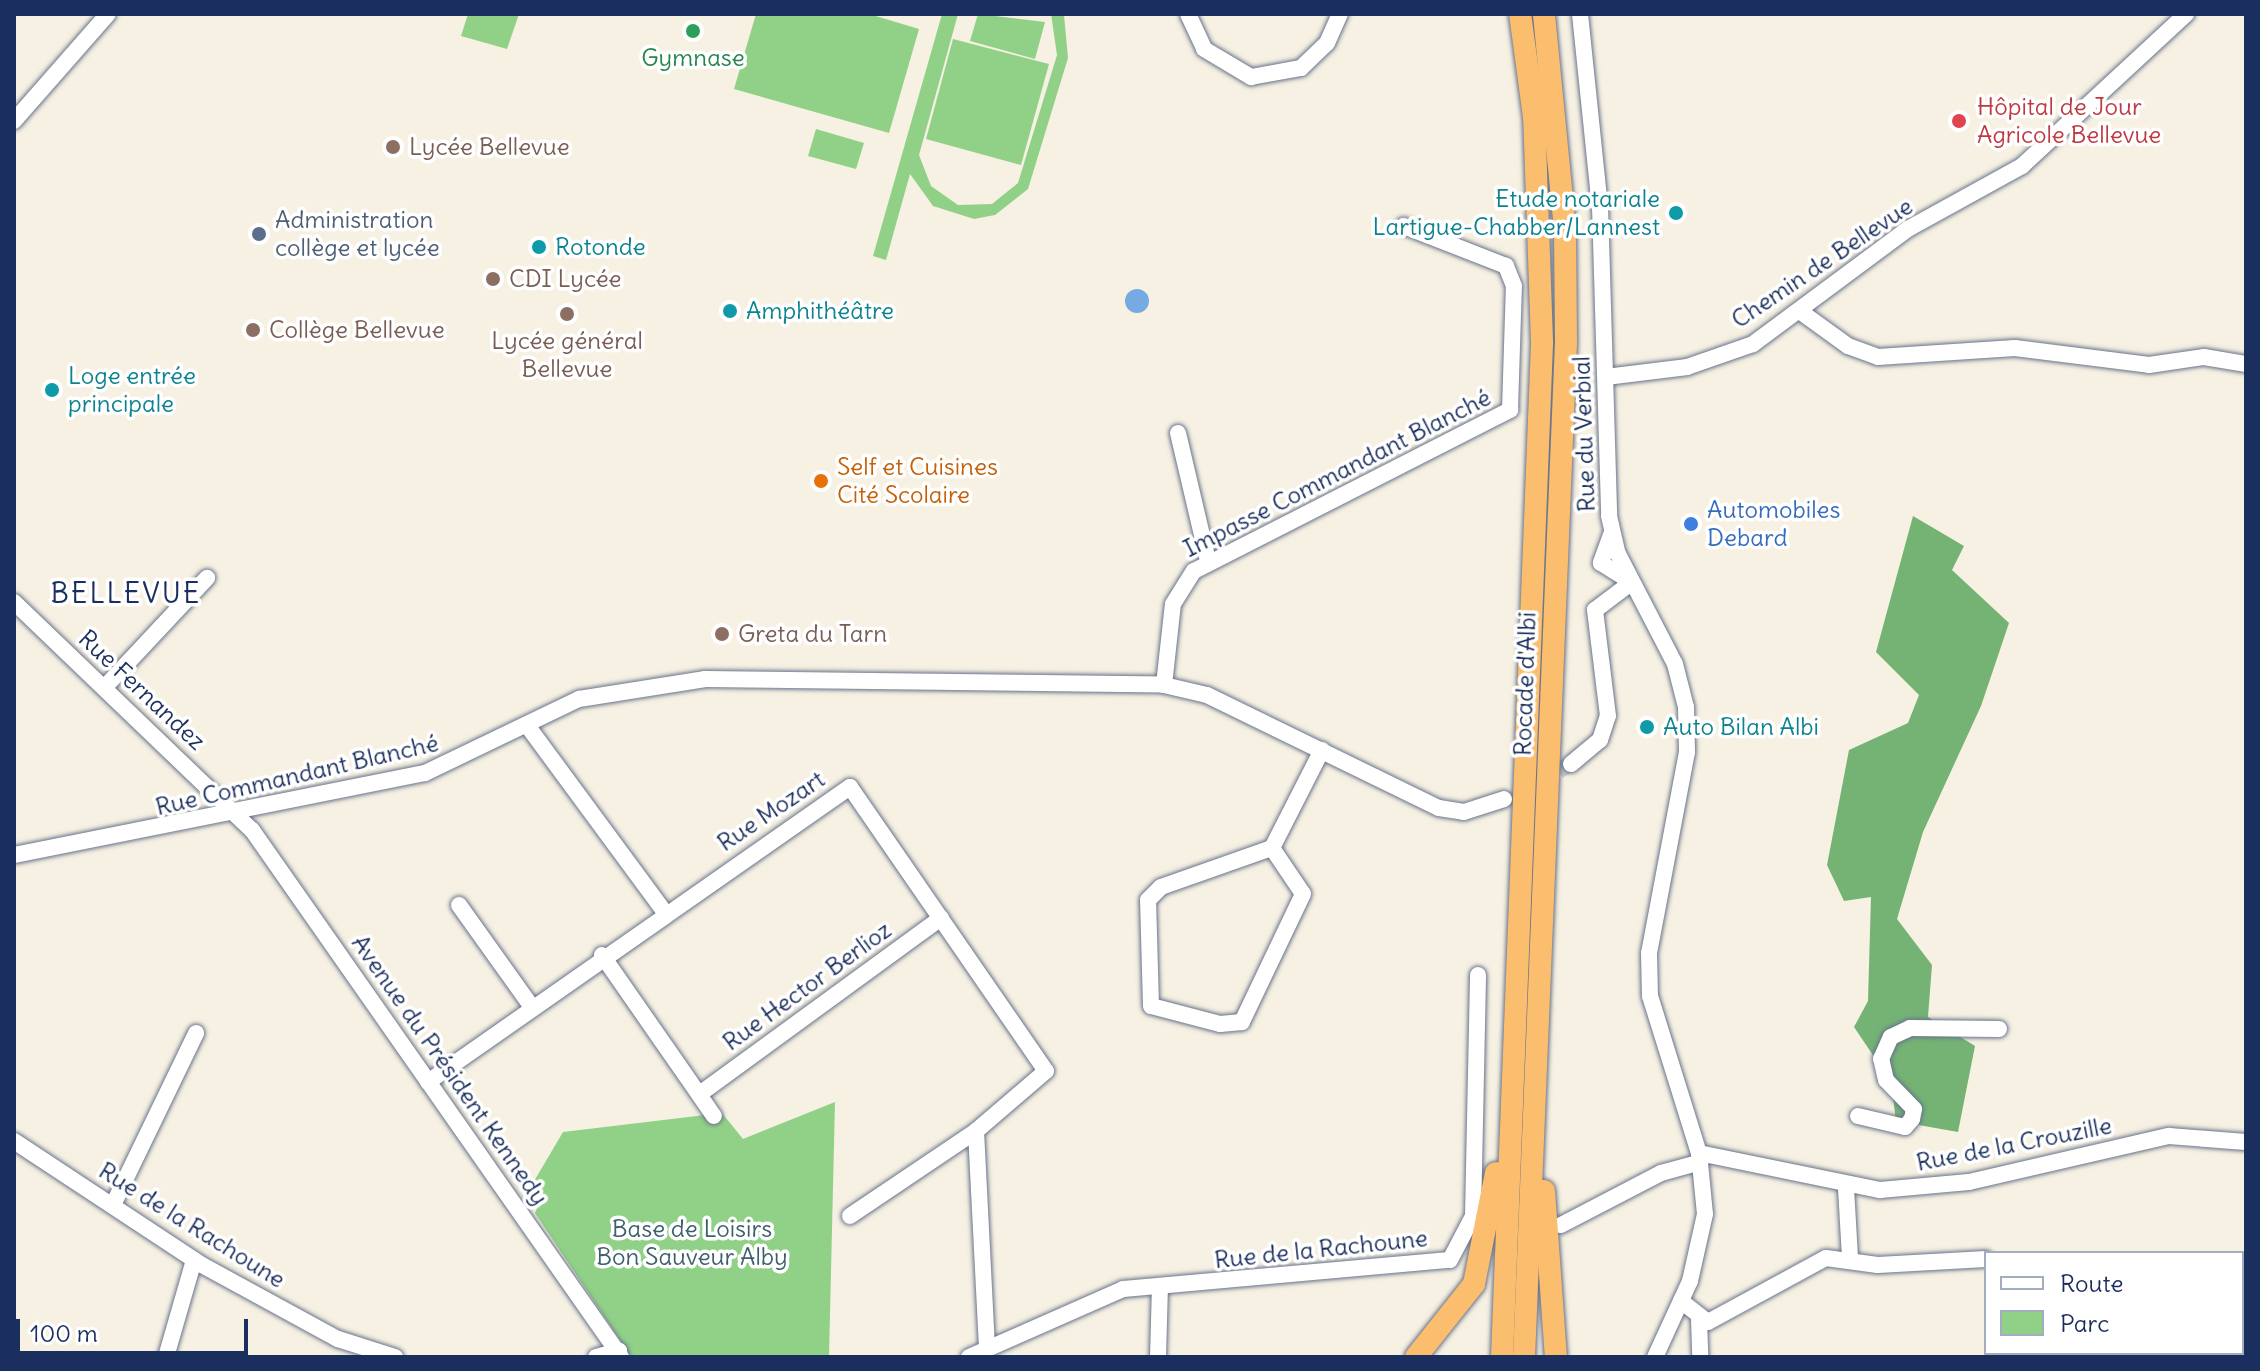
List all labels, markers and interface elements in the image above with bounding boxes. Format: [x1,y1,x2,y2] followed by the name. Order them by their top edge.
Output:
[684,22,702,40] marker: Gymnase
[641,44,745,72] place label: Gymnase
[1977,93,2161,149] place label: Hôpital de Jour Agricole Bellevue
[1948,110,1970,132] marker: Hôpital de Jour Agricole Bellevue
[409,133,570,161] place label: Lycée Bellevue
[384,138,402,156] marker: Lycée Bellevue
[1373,185,1660,241] place label: Etude notariale Lartigue-Chabber/Lannest
[1726,192,1918,334] street label: Chemin de Bellevue
[1667,204,1685,222] marker: Etude notariale Lartigue-Chabber/Lannest
[275,206,440,262] place label: Administration collège et lycée
[250,225,268,243] marker: Administration collège et lycée
[555,233,646,261] place label: Rotonde
[530,238,548,256] marker: Rotonde
[509,265,622,293] place label: CDI Lycée
[484,270,502,288] marker: CDI Lycée
[746,297,894,325] place label: Amphithéâtre
[721,302,739,320] marker: Amphithéâtre
[558,305,576,323] marker: Lycée général Bellevue
[269,316,445,344] place label: Collège Bellevue
[244,321,262,339] marker: Collège Bellevue
[491,327,643,383] place label: Lycée général Bellevue
[1567,356,1601,512] street label: Rue du Verbial
[68,362,196,418] place label: Loge entrée principale
[43,381,61,399] marker: Loge entrée principale
[1179,383,1495,563] street label: Impasse Commandant Blanché
[837,453,998,509] place label: Self et Cuisines Cité Scolaire
[812,472,830,490] marker: Self et Cuisines Cité Scolaire
[1707,496,1840,552] place label: Automobiles Debard
[1682,515,1700,533] marker: Automobiles Debard
[51,576,201,610] district label: BELLEVUE
[1508,612,1542,756] street label: Rocade d'Albi
[738,620,887,648] place label: Greta du Tarn
[73,624,211,756] street label: Rue Fernandez
[713,625,731,643] marker: Greta du Tarn
[1663,713,1819,741] place label: Auto Bilan Albi
[1638,718,1656,736] marker: Auto Bilan Albi
[153,728,441,822] street label: Rue Commandant Blanché
[712,765,830,857] street label: Rue Mozart
[717,915,897,1057] street label: Rue Hector Berlioz
[346,930,554,1210] street label: Avenue du Président Kennedy
[1914,1111,2114,1177] street label: Rue de la Crouzille
[94,1156,290,1294] street label: Rue de la Rachoune
[596,1215,788,1271] park label: Base de Loisirs Bon Sauveur Alby
[1213,1223,1429,1275] street label: Rue de la Rachoune
[1984,1251,2244,1355] legend
[2060,1268,2123,1298] text: Route
[20,1303,252,1353] scale bar
[2060,1308,2109,1338] text: Parc
[30,1318,98,1348] text: 100 m

